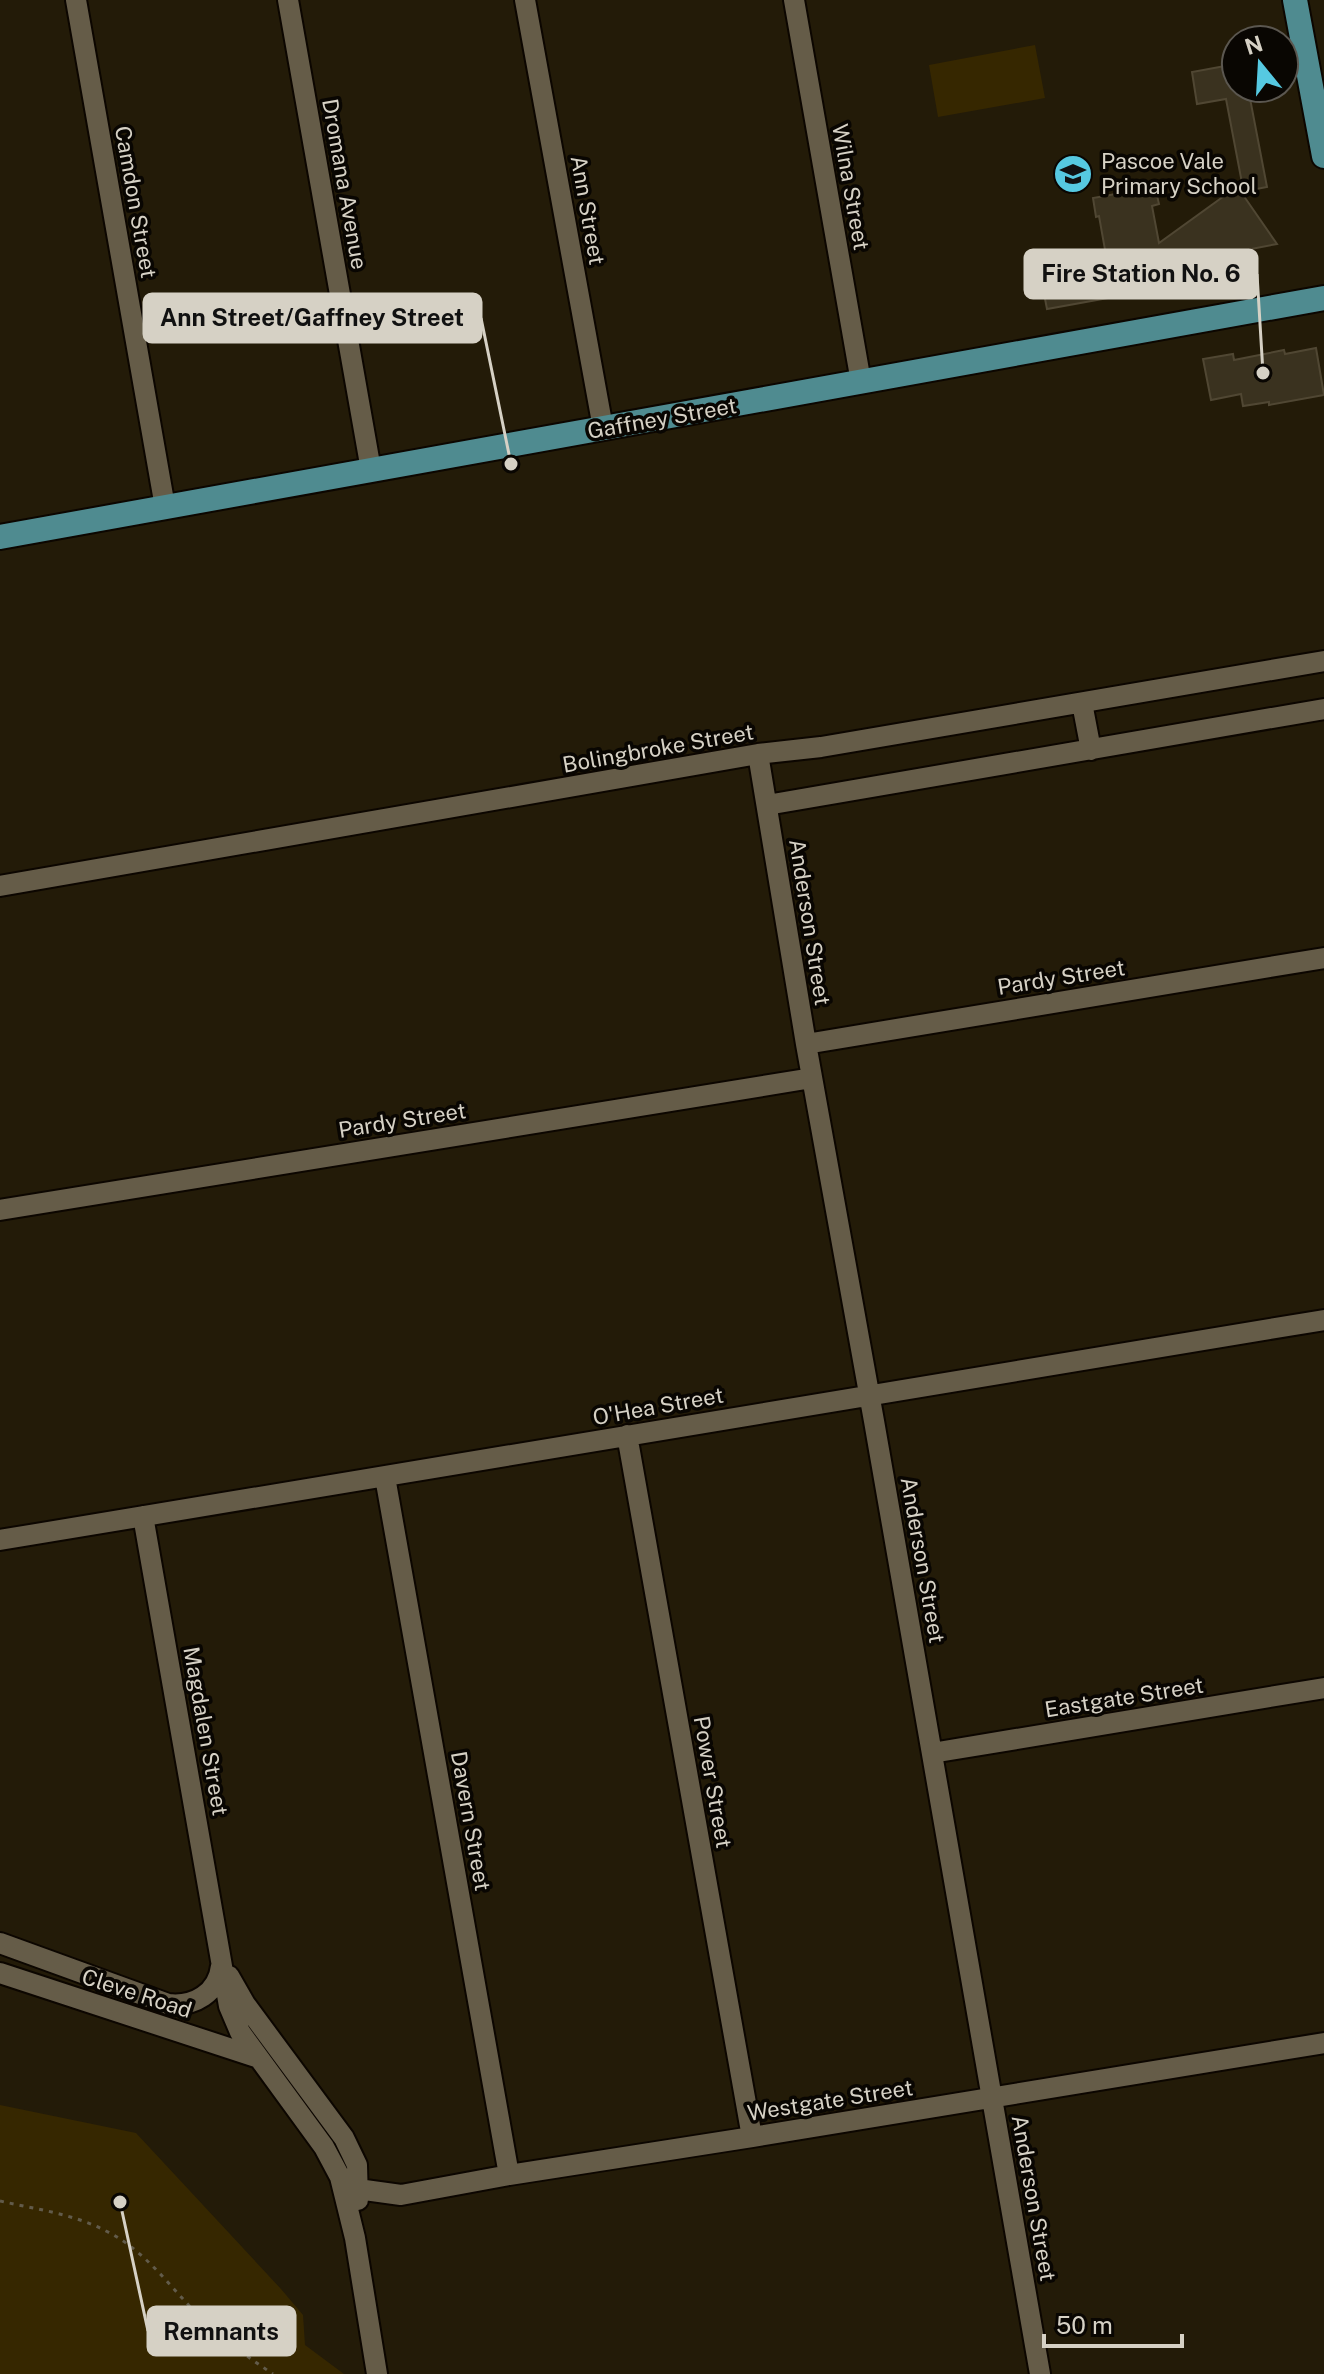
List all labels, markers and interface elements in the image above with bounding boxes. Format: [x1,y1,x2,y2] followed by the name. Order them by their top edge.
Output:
[1220,24,1300,104] north arrow
[1242,30,1266,60] text: N
[317,97,373,271] street label: Dromana Avenue
[827,122,875,252] street label: Wilna Street
[110,124,162,280] street label: Camdon Street
[1101,148,1257,199] place label: Pascoe Vale Primary School
[566,153,610,267] street label: Ann Street
[1052,153,1094,195] school or university icon: Pascoe Vale Primary School
[1025,250,1257,298] callout: Fire Station No. 6
[1041,259,1241,287] text: Fire Station No. 6
[144,294,481,342] callout: Ann Street/Gaffney Street
[160,303,464,331] text: Ann Street/Gaffney Street
[585,392,739,444] street label: Gaffney Street
[560,718,756,778] street label: Bolingbroke Street
[784,837,836,1007] street label: Anderson Street
[995,954,1127,1000] street label: Pardy Street
[336,1097,468,1143] street label: Pardy Street
[591,1382,725,1430] street label: O'Hea Street
[896,1475,950,1645] street label: Anderson Street
[178,1645,234,1817] street label: Magdalen Street
[1043,1672,1205,1722] street label: Eastgate Street
[689,1714,737,1850] street label: Power Street
[446,1749,496,1893] street label: Davern Street
[79,1963,195,2023] street label: Cleve Road
[745,2074,915,2126] street label: Westgate Street
[1007,2113,1061,2283] street label: Anderson Street
[1044,2298,1182,2348] scale bar
[148,2307,295,2355] callout: Remnants
[1056,2311,1113,2339] text: 50 m
[163,2317,279,2345] text: Remnants

